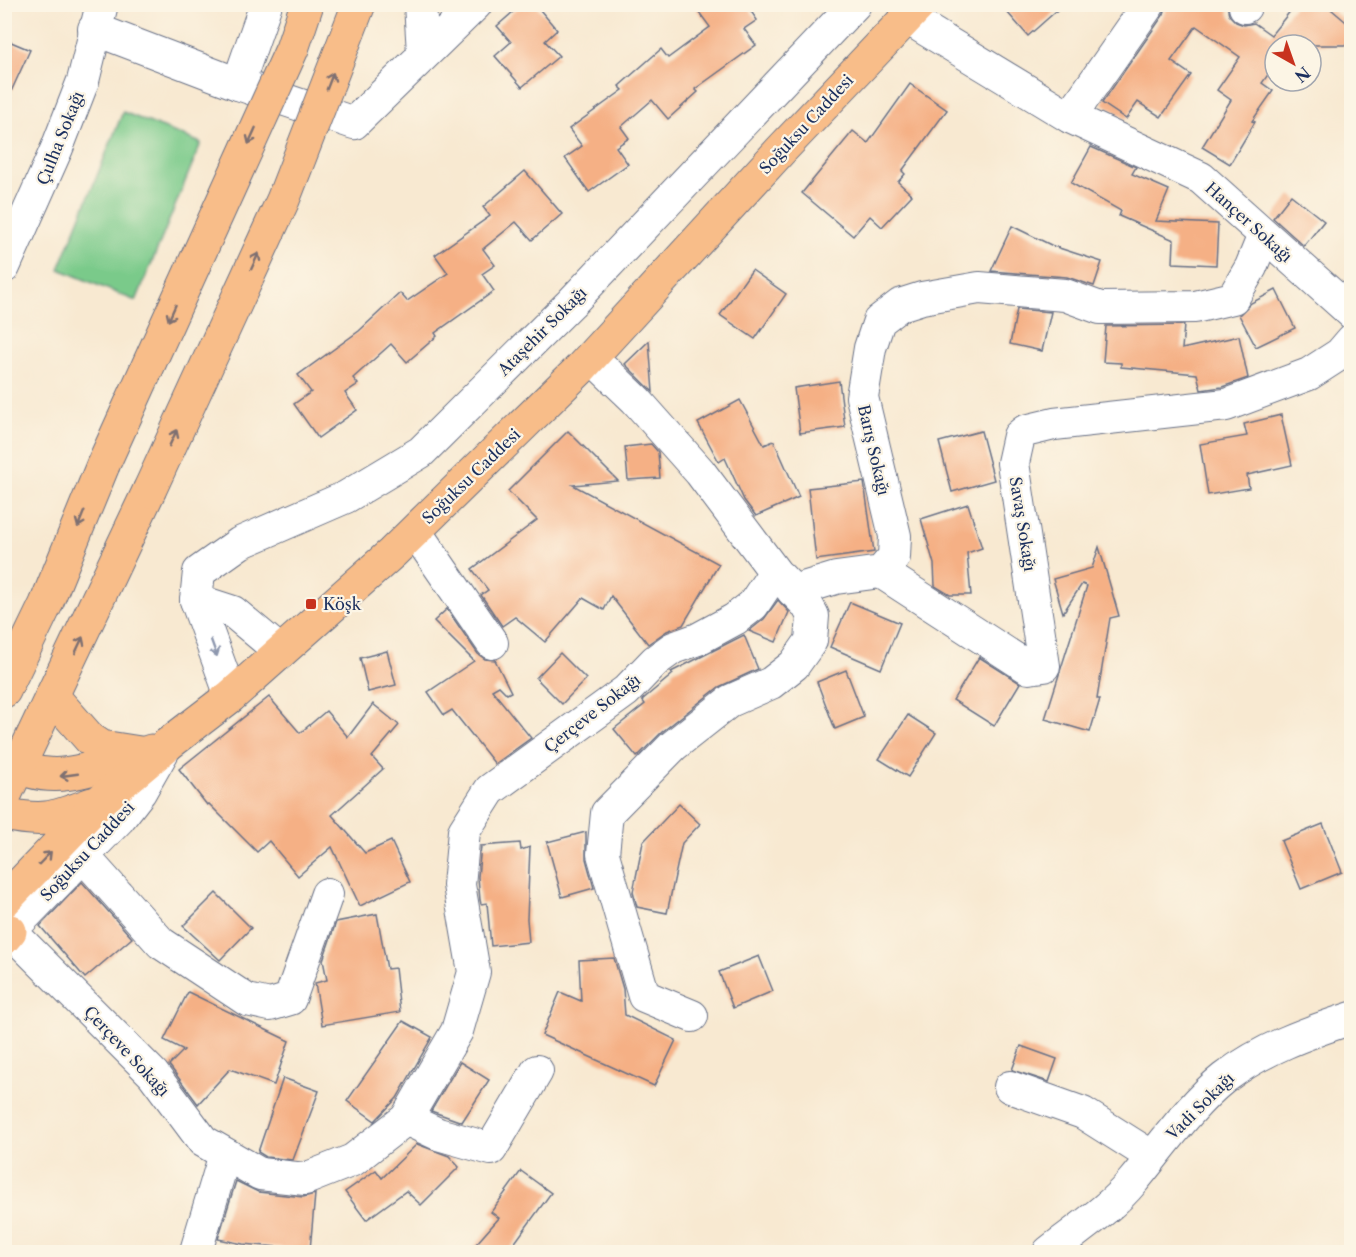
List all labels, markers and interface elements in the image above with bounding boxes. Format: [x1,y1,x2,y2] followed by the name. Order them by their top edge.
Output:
[1263,33,1323,93] north arrow
[1291,62,1314,87] text: N
[755,70,857,178] street label: Soğuksu Caddesi
[325,73,336,91] one-way arrow
[32,88,88,188] street label: Çulha Sokağı
[246,126,258,144] one-way arrow
[1201,178,1297,266] street label: Hançer Sokağı
[250,253,261,271] one-way arrow
[493,282,591,380] street label: Ataşehir Sokağı
[165,304,177,322] one-way arrow
[854,403,894,497] street label: Barış Sokağı
[418,424,524,528] street label: Soğuksu Caddesi
[168,430,180,448] one-way arrow
[1006,475,1040,573] street label: Savaş Sokağı
[75,509,86,528] one-way arrow
[323,594,362,614] place label: Köşk
[304,597,318,611] marker: Köşk
[73,636,85,654] one-way arrow
[209,638,220,657] one-way arrow
[540,669,644,757] street label: Çerçeve Sokağı
[59,769,79,780] one-way arrow
[36,797,138,905] street label: Soğuksu Caddesi
[38,851,52,866] one-way arrow
[80,1002,174,1100] street label: Çerçeve Sokağı
[1161,1068,1238,1145] street label: Vadi Sokağı

